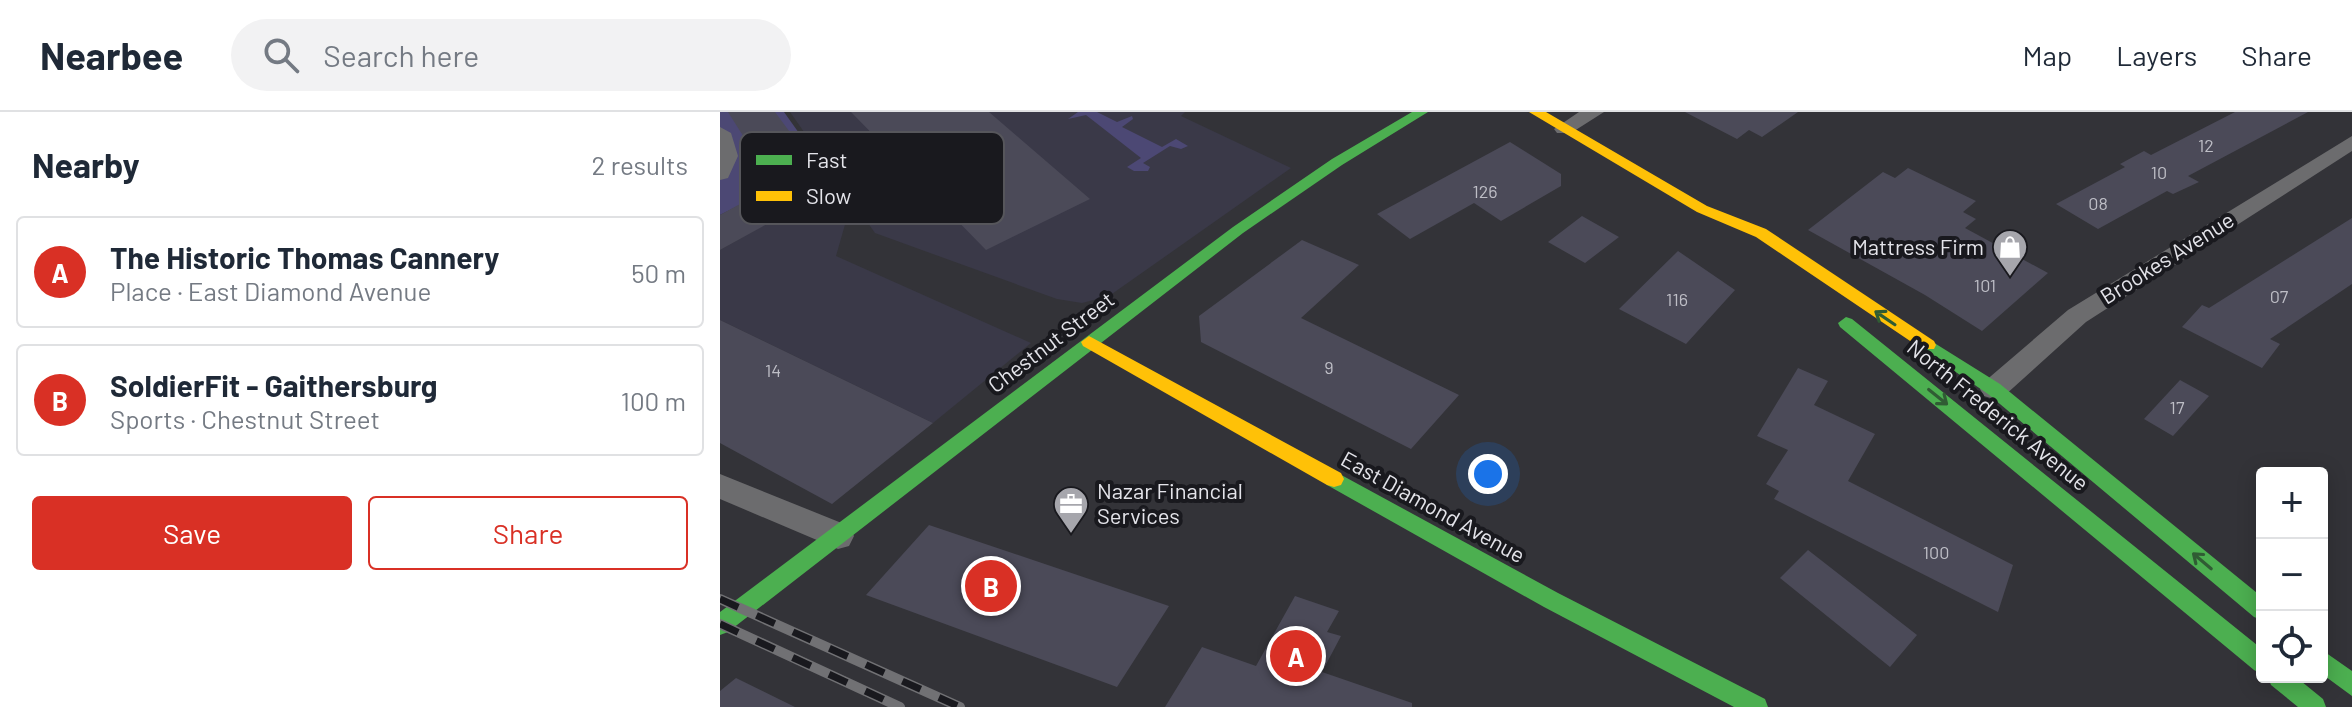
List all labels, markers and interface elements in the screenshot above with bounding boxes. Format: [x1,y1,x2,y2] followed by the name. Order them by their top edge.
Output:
[231,19,791,91] search box
[40,32,183,78] text: Nearbee
[259,33,303,77] icon: search
[323,37,479,73] text: Search here
[2022,38,2072,72] text: Map
[2116,38,2197,72] text: Layers
[2241,38,2312,72] text: Share
[740,132,1004,224] legend
[2198,134,2214,156] house number: 12
[32,144,140,185] text: Nearby
[806,146,848,172] text: Fast
[592,149,688,180] text: 2 results
[2151,161,2167,183] house number: 10
[1472,180,1498,202] house number: 126
[806,182,851,208] text: Slow
[2088,192,2108,214] house number: 08
[2095,206,2238,309] street label: Brookes Avenue
[1991,228,2029,278] shop icon: Mattress Firm
[1852,233,1984,259] place label: Mattress Firm
[110,239,500,275] text: The Historic Thomas Cannery
[51,257,69,288] text: A
[631,257,686,288] text: 50 m
[1974,274,1996,296] house number: 101
[110,275,431,306] text: Place · East Diamond Avenue
[982,285,1119,397] street label: Chestnut Street
[2270,285,2289,307] house number: 07
[1666,288,1688,310] house number: 116
[1874,310,1896,326] one-way arrow
[1903,333,2094,495] street label: North Frederick Avenue
[1324,356,1334,378] house number: 9
[765,359,781,381] house number: 14
[110,367,437,403] text: SoldierFit - Gaithersburg
[52,385,68,416] text: B
[621,385,686,416] text: 100 m
[1927,389,1948,406] one-way arrow
[2170,396,2185,418] house number: 17
[110,403,380,434] text: Sports · Chestnut Street
[1337,445,1530,567] street label: East Diamond Avenue
[1468,454,1508,494] your location
[2256,467,2328,683] map controls
[2256,467,2328,539] button: +
[1097,477,1243,528] place label: Nazar Financial Services
[1052,485,1090,535] office icon: Nazar Financial Services
[32,496,352,570] button: Save
[368,496,688,570] button: Share
[2256,539,2328,611] button: −
[1923,541,1949,563] house number: 100
[2192,552,2213,570] one-way arrow
[965,556,1017,616] pin: B
[2256,611,2328,683] button: locate
[1270,626,1322,686] pin: A

